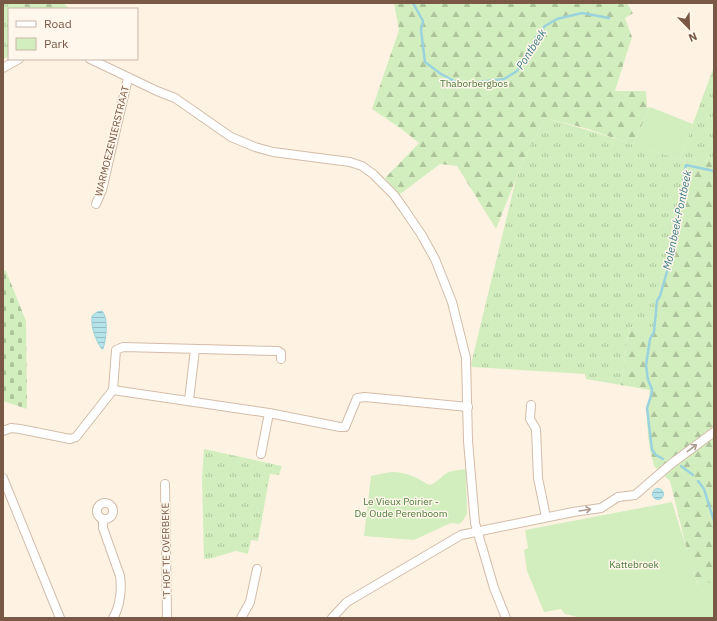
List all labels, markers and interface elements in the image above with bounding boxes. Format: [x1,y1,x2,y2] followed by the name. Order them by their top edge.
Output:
[8,8,138,60] legend
[669,8,709,48] north arrow
[44,16,72,31] text: Road
[513,26,549,72] water label: Pontbeek
[686,29,699,45] text: N
[44,36,69,51] text: Park
[440,77,508,90] park label: Thaborbergbos
[92,84,132,198] street label: WARMOEZENIERSTRAAT
[660,168,694,271] water label: Molenbeek-Pontbeek
[686,444,697,452] one-way arrow
[355,495,447,520] park label: Le Vieux Poirier - De Oude Perenboom
[159,502,173,599] street label: 'T HOF TE OVERBEKE
[578,506,591,514] one-way arrow
[609,558,660,571] park label: Kattebroek

